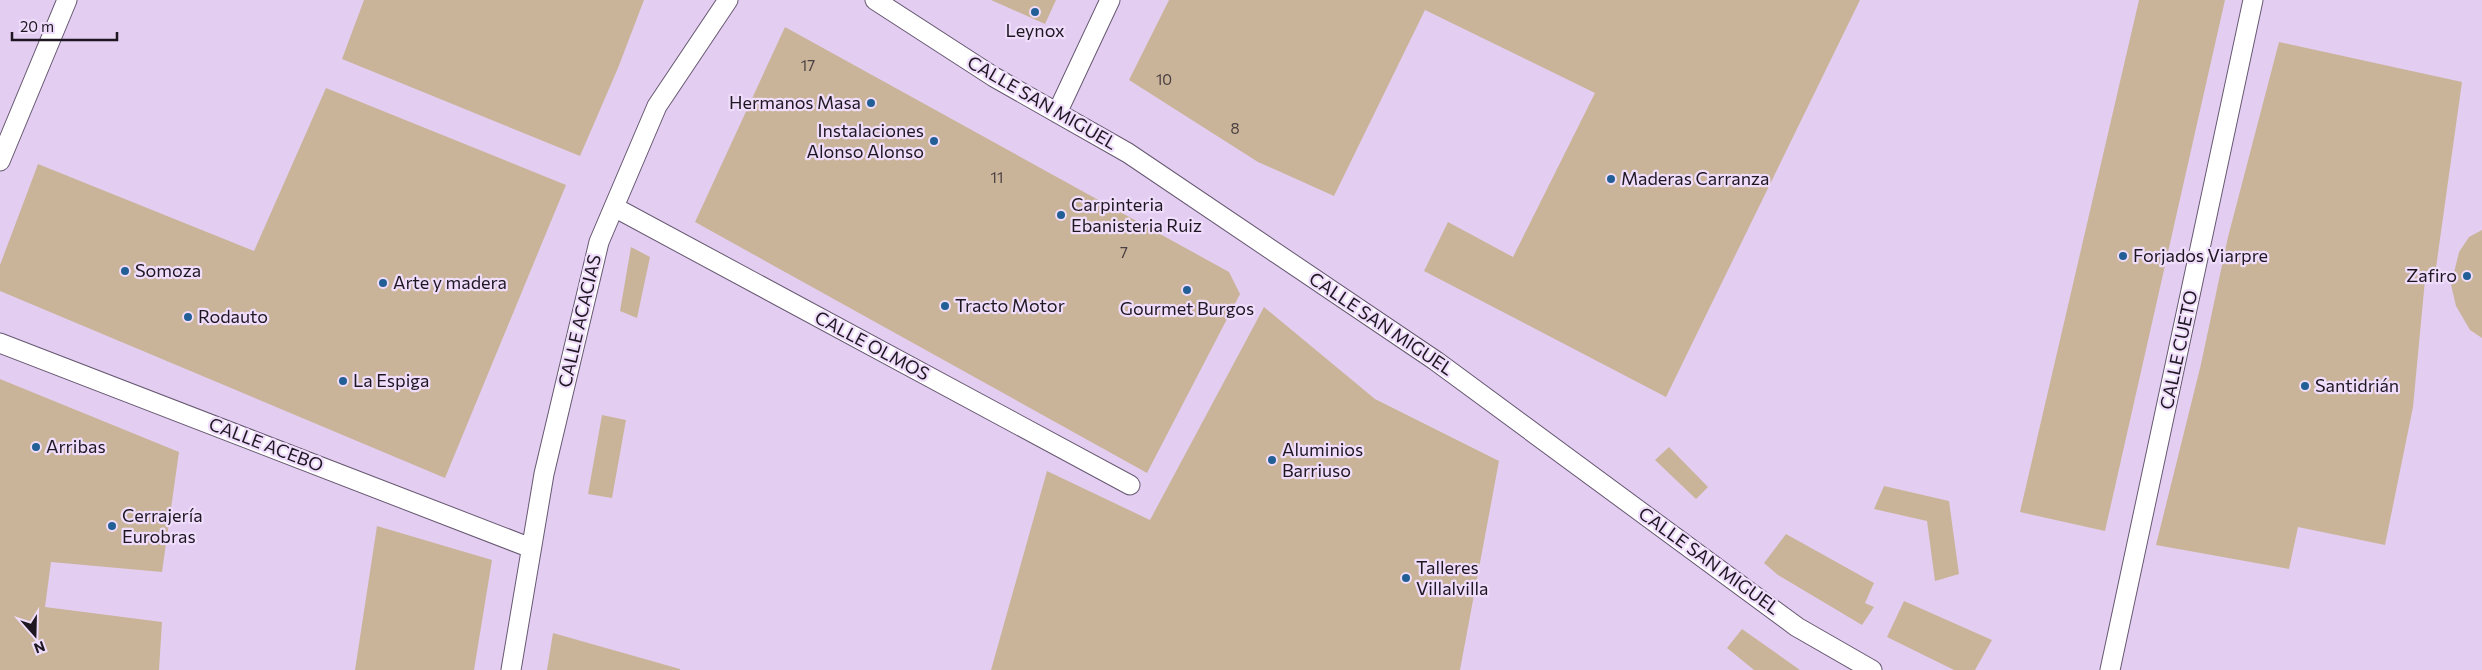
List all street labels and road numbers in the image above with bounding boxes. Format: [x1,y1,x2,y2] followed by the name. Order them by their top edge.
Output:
[964,50,1121,154] street label: CALLE SAN MIGUEL
[553,252,605,389] street label: CALLE ACACIAS
[1305,267,1458,380] street label: CALLE SAN MIGUEL
[2155,288,2201,411] street label: CALLE CUETO
[811,306,934,385] street label: CALLE OLMOS
[206,412,327,476] street label: CALLE ACEBO
[1635,502,1784,619] street label: CALLE SAN MIGUEL

